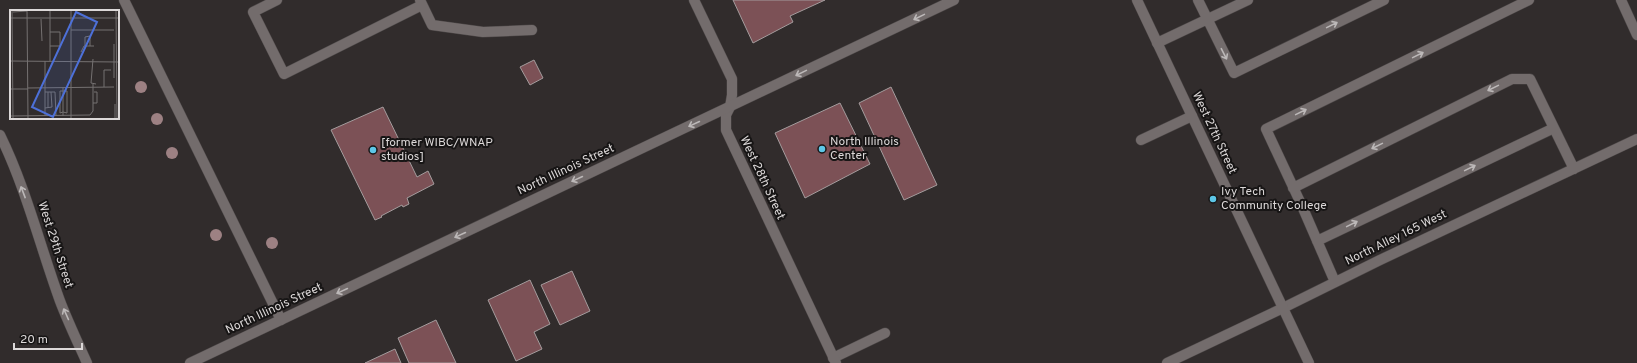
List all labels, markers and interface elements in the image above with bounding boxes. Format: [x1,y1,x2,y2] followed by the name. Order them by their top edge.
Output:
[10,10,119,119] inset map
[913,14,925,21] one-way arrow
[1326,21,1338,28] one-way arrow
[1221,48,1229,60] one-way arrow
[1411,51,1423,58] one-way arrow
[796,70,808,77] one-way arrow
[1488,85,1500,92] one-way arrow
[1188,89,1240,177] street label: West 27th Street
[1295,108,1307,115] one-way arrow
[689,121,701,128] one-way arrow
[736,134,788,222] street label: West 28th Street
[830,134,899,164] place label: North Illinois Center
[381,135,493,165] place label: [former WIBC/WNAP studios]
[515,141,617,199] street label: North Illinois Street
[1371,143,1383,150] one-way arrow
[817,144,827,154] marker: North Illinois Center
[368,145,378,155] marker: [former WIBC/WNAP studios]
[1463,164,1475,171] one-way arrow
[571,176,583,183] one-way arrow
[1221,184,1327,214] place label: Ivy Tech Community College
[19,186,27,198] one-way arrow
[1208,194,1218,204] marker: Ivy Tech Community College
[33,200,77,290] street label: West 29th Street
[1343,206,1449,270] street label: North Alley 165 West
[1346,220,1358,227] one-way arrow
[454,232,466,239] one-way arrow
[223,280,325,338] street label: North Illinois Street
[336,288,348,295] one-way arrow
[61,309,69,321] one-way arrow
[14,325,82,351] scale bar
[20,332,48,348] text: 20 m

